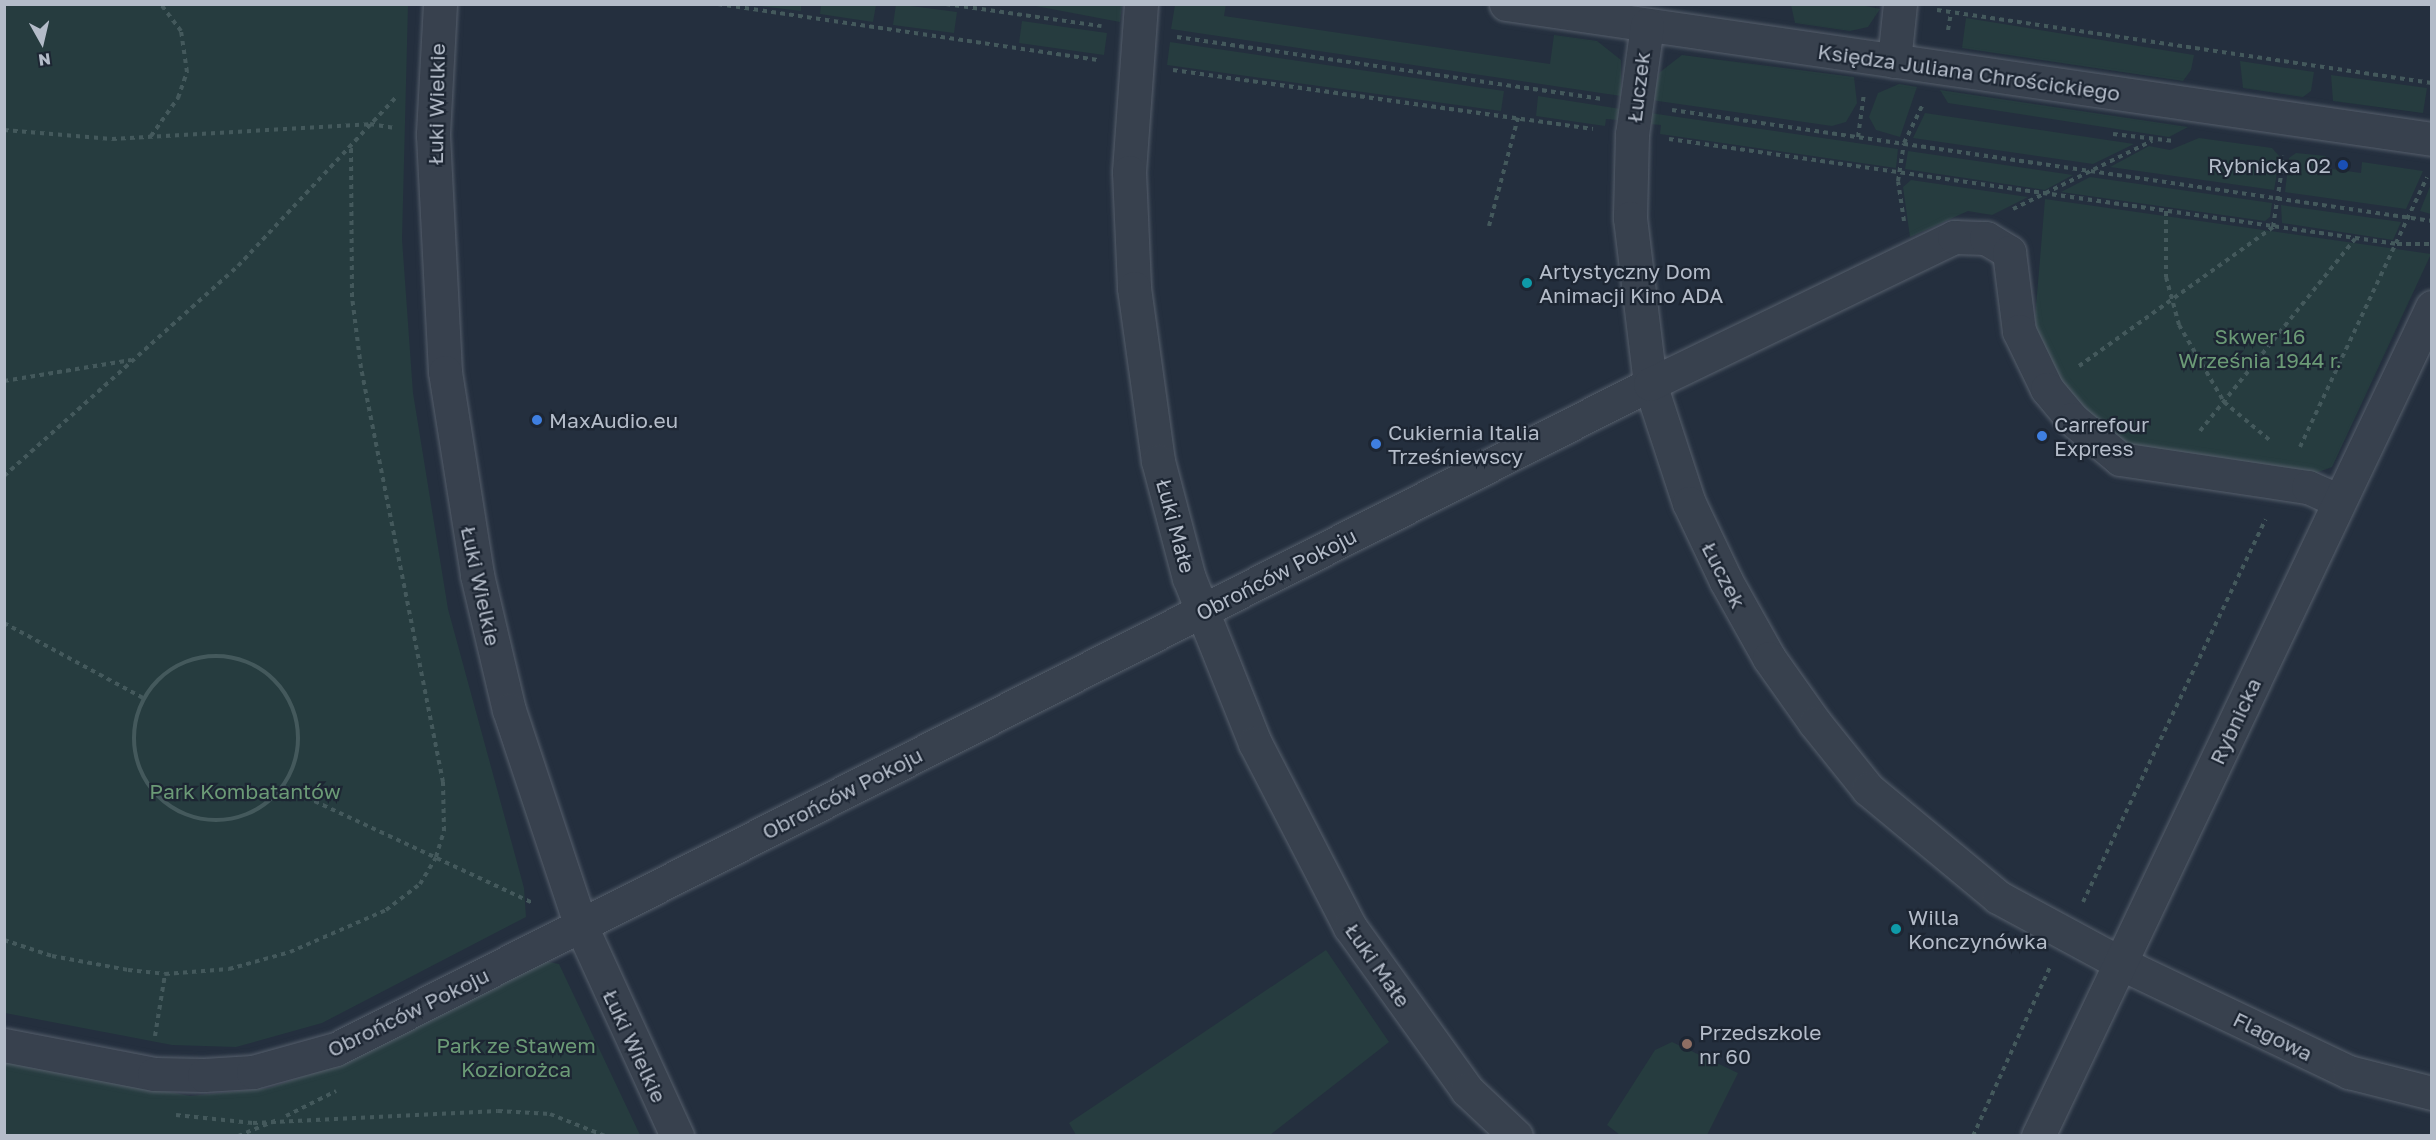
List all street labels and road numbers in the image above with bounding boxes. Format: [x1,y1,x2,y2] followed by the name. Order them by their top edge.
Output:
[1816,38,2122,106] street label: Księdza Juliana Chrościckiego
[422,43,450,165] street label: Łuki Wielkie
[1621,50,1655,124] street label: Łuczek
[1151,476,1201,576] street label: Łuki Małe
[1192,523,1360,625] street label: Obrońców Pokoju
[456,524,506,648] street label: Łuki Wielkie
[1697,538,1751,612] street label: Łuczek
[2204,674,2266,768] street label: Rybnicka
[758,742,926,844] street label: Obrońców Pokoju
[1340,918,1416,1012] street label: Łuki Małe
[323,962,493,1062] street label: Obrońców Pokoju
[598,985,672,1107] street label: Łuki Wielkie
[2229,1006,2317,1066] street label: Flagowa

